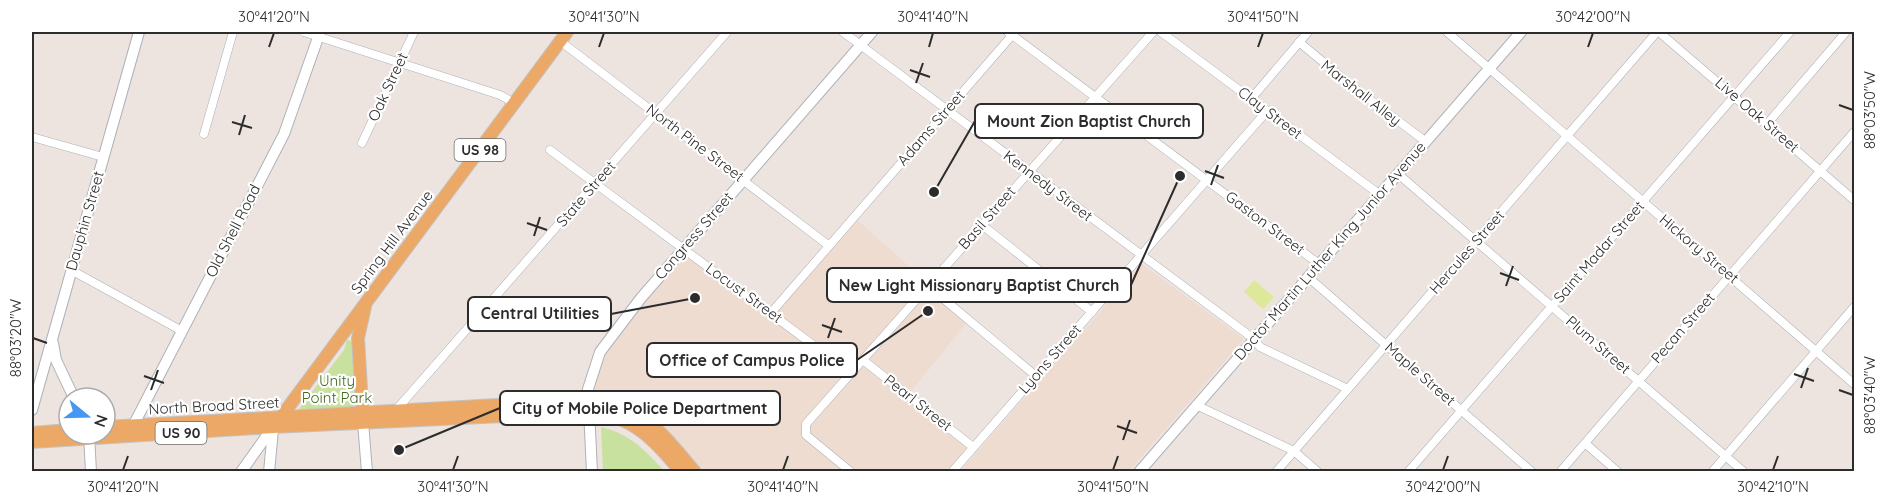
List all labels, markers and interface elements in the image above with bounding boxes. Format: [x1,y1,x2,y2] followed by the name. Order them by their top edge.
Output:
[238,7,310,26] text: 30°41'20"N
[568,7,640,26] text: 30°41'30"N
[897,7,969,26] text: 30°41'40"N
[1227,7,1299,26] text: 30°41'50"N
[1555,7,1631,26] text: 30°42'00"N
[363,49,412,124] street label: Oak Street
[1318,55,1405,130] street label: Marshall Alley
[1860,70,1879,149] text: 88°03'50"W
[1711,73,1803,156] street label: Live Oak Street
[1234,82,1306,143] street label: Clay Street
[893,86,969,169] street label: Adams Street
[643,100,748,186] street label: North Pine Street
[975,104,1203,138] callout: Mount Zion Baptist Church
[987,111,1191,131] text: Mount Zion Baptist Church
[1230,138,1430,364] street label: Doctor Martin Luther King Junior Avenue
[454,139,506,161] road number: US 98
[1000,146,1097,225] street label: Kennedy Street
[552,157,619,231] street label: State Street
[61,169,108,273] street label: Dauphin Street
[201,181,264,280] street label: Old Shell Road
[954,182,1019,253] street label: Basil Street
[346,186,437,297] street label: Spring Hill Avenue
[1222,187,1309,259] street label: Gaston Street
[650,188,737,283] street label: Congress Street
[1549,197,1648,307] street label: Saint Madar Street
[1425,206,1508,298] street label: Hercules Street
[1656,210,1743,287] street label: Hickory Street
[702,258,787,327] street label: Locust Street
[827,268,1131,302] callout: New Light Missionary Baptist Church
[839,275,1119,295] text: New Light Missionary Baptist Church
[1647,288,1719,367] street label: Pecan Street
[468,297,611,331] callout: Central Utilities
[6,298,25,377] text: 88°03'20"W
[481,303,599,323] text: Central Utilities
[1562,311,1635,378] street label: Plum Street
[1014,320,1085,397] street label: Lyons Street
[1381,338,1460,409] street label: Maple Street
[647,343,857,377] callout: Office of Campus Police
[659,350,845,370] text: Office of Campus Police
[1860,356,1879,434] text: 88°03'40"W
[881,370,956,435] street label: Pearl Street
[302,371,372,407] park label: Unity Point Park
[57,386,117,446] north arrow
[500,391,780,425] callout: City of Mobile Police Department
[148,393,280,418] street label: North Broad Street
[512,398,768,418] text: City of Mobile Police Department
[90,412,113,430] text: N
[156,422,207,444] road number: US 90
[87,477,159,496] text: 30°41'20"N
[417,477,489,496] text: 30°41'30"N
[747,477,819,496] text: 30°41'40"N
[1077,477,1149,496] text: 30°41'50"N
[1405,477,1481,496] text: 30°42'00"N
[1737,477,1809,496] text: 30°42'10"N

